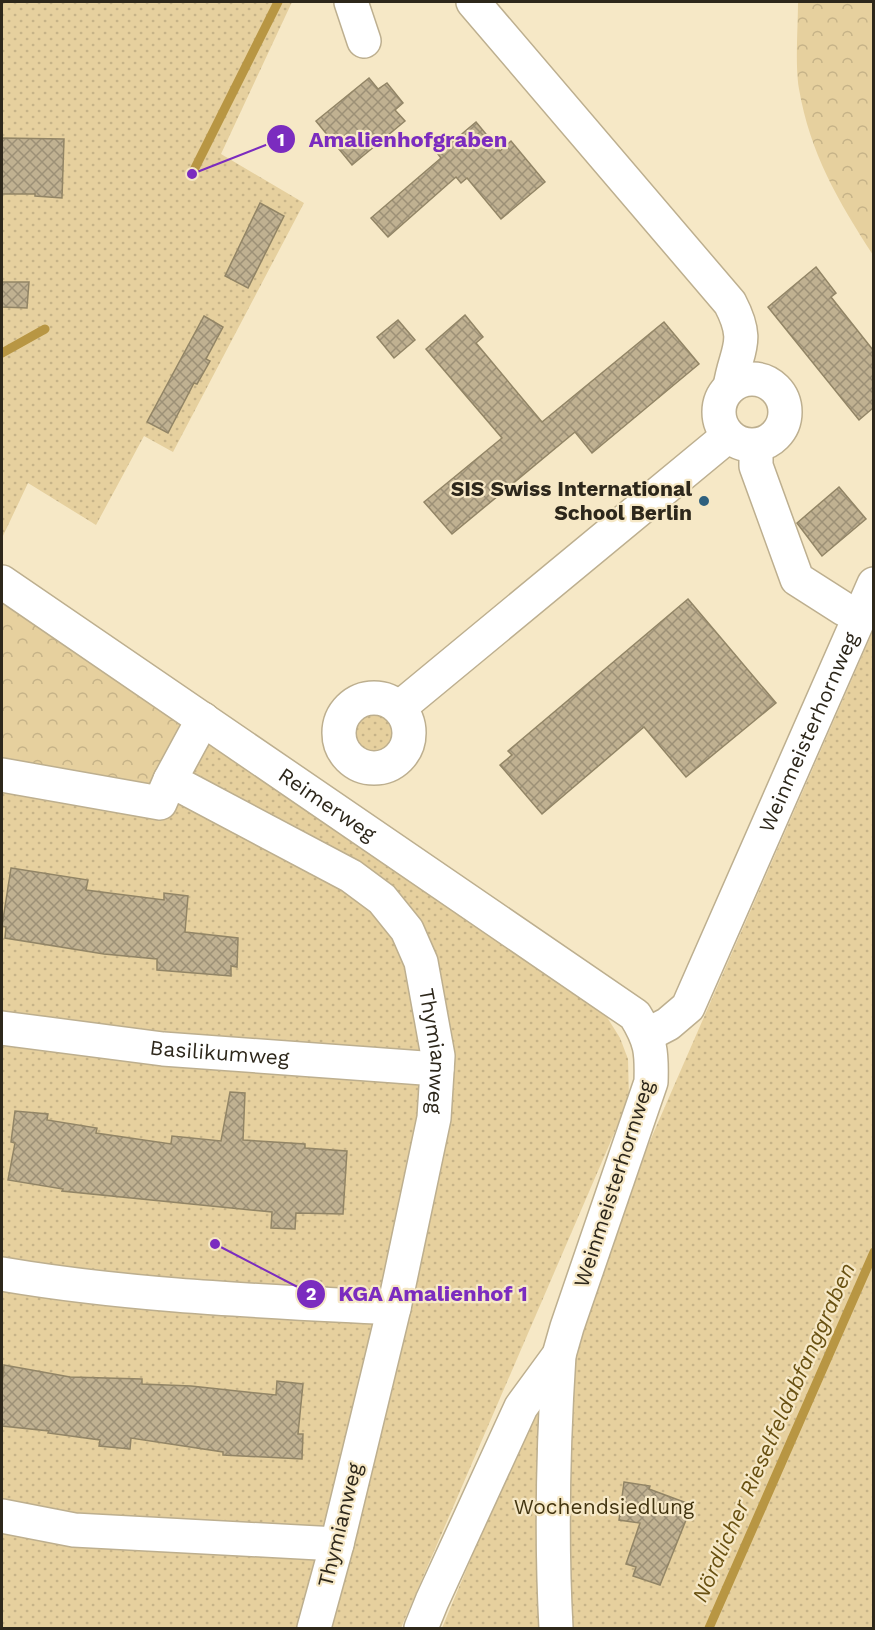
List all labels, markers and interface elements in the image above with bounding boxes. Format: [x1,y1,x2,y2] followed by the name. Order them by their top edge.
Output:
[266,119,519,159] callout: Amalienhofgraben
[309,127,507,152] text: Amalienhofgraben
[277,129,285,150] text: 1
[451,476,692,525] place label: SIS Swiss International School Berlin
[697,494,711,508] marker: SIS Swiss International School Berlin
[753,627,864,836] street label: Weinmeisterhornweg
[274,762,382,847] street label: Reimerweg
[414,986,452,1116] street label: Thymianweg
[148,1034,291,1070] street label: Basilikumweg
[568,1077,659,1290] street label: Weinmeisterhornweg
[687,1259,860,1606] water label: Nördlicher Rieselfeldabfanggraben
[296,1274,541,1314] callout: KGA Amalienhof 1
[338,1281,528,1306] text: KGA Amalienhof 1
[306,1283,316,1304] text: 2
[312,1460,367,1589] street label: Thymianweg
[514,1494,695,1519] park label: Wochendsiedlung

